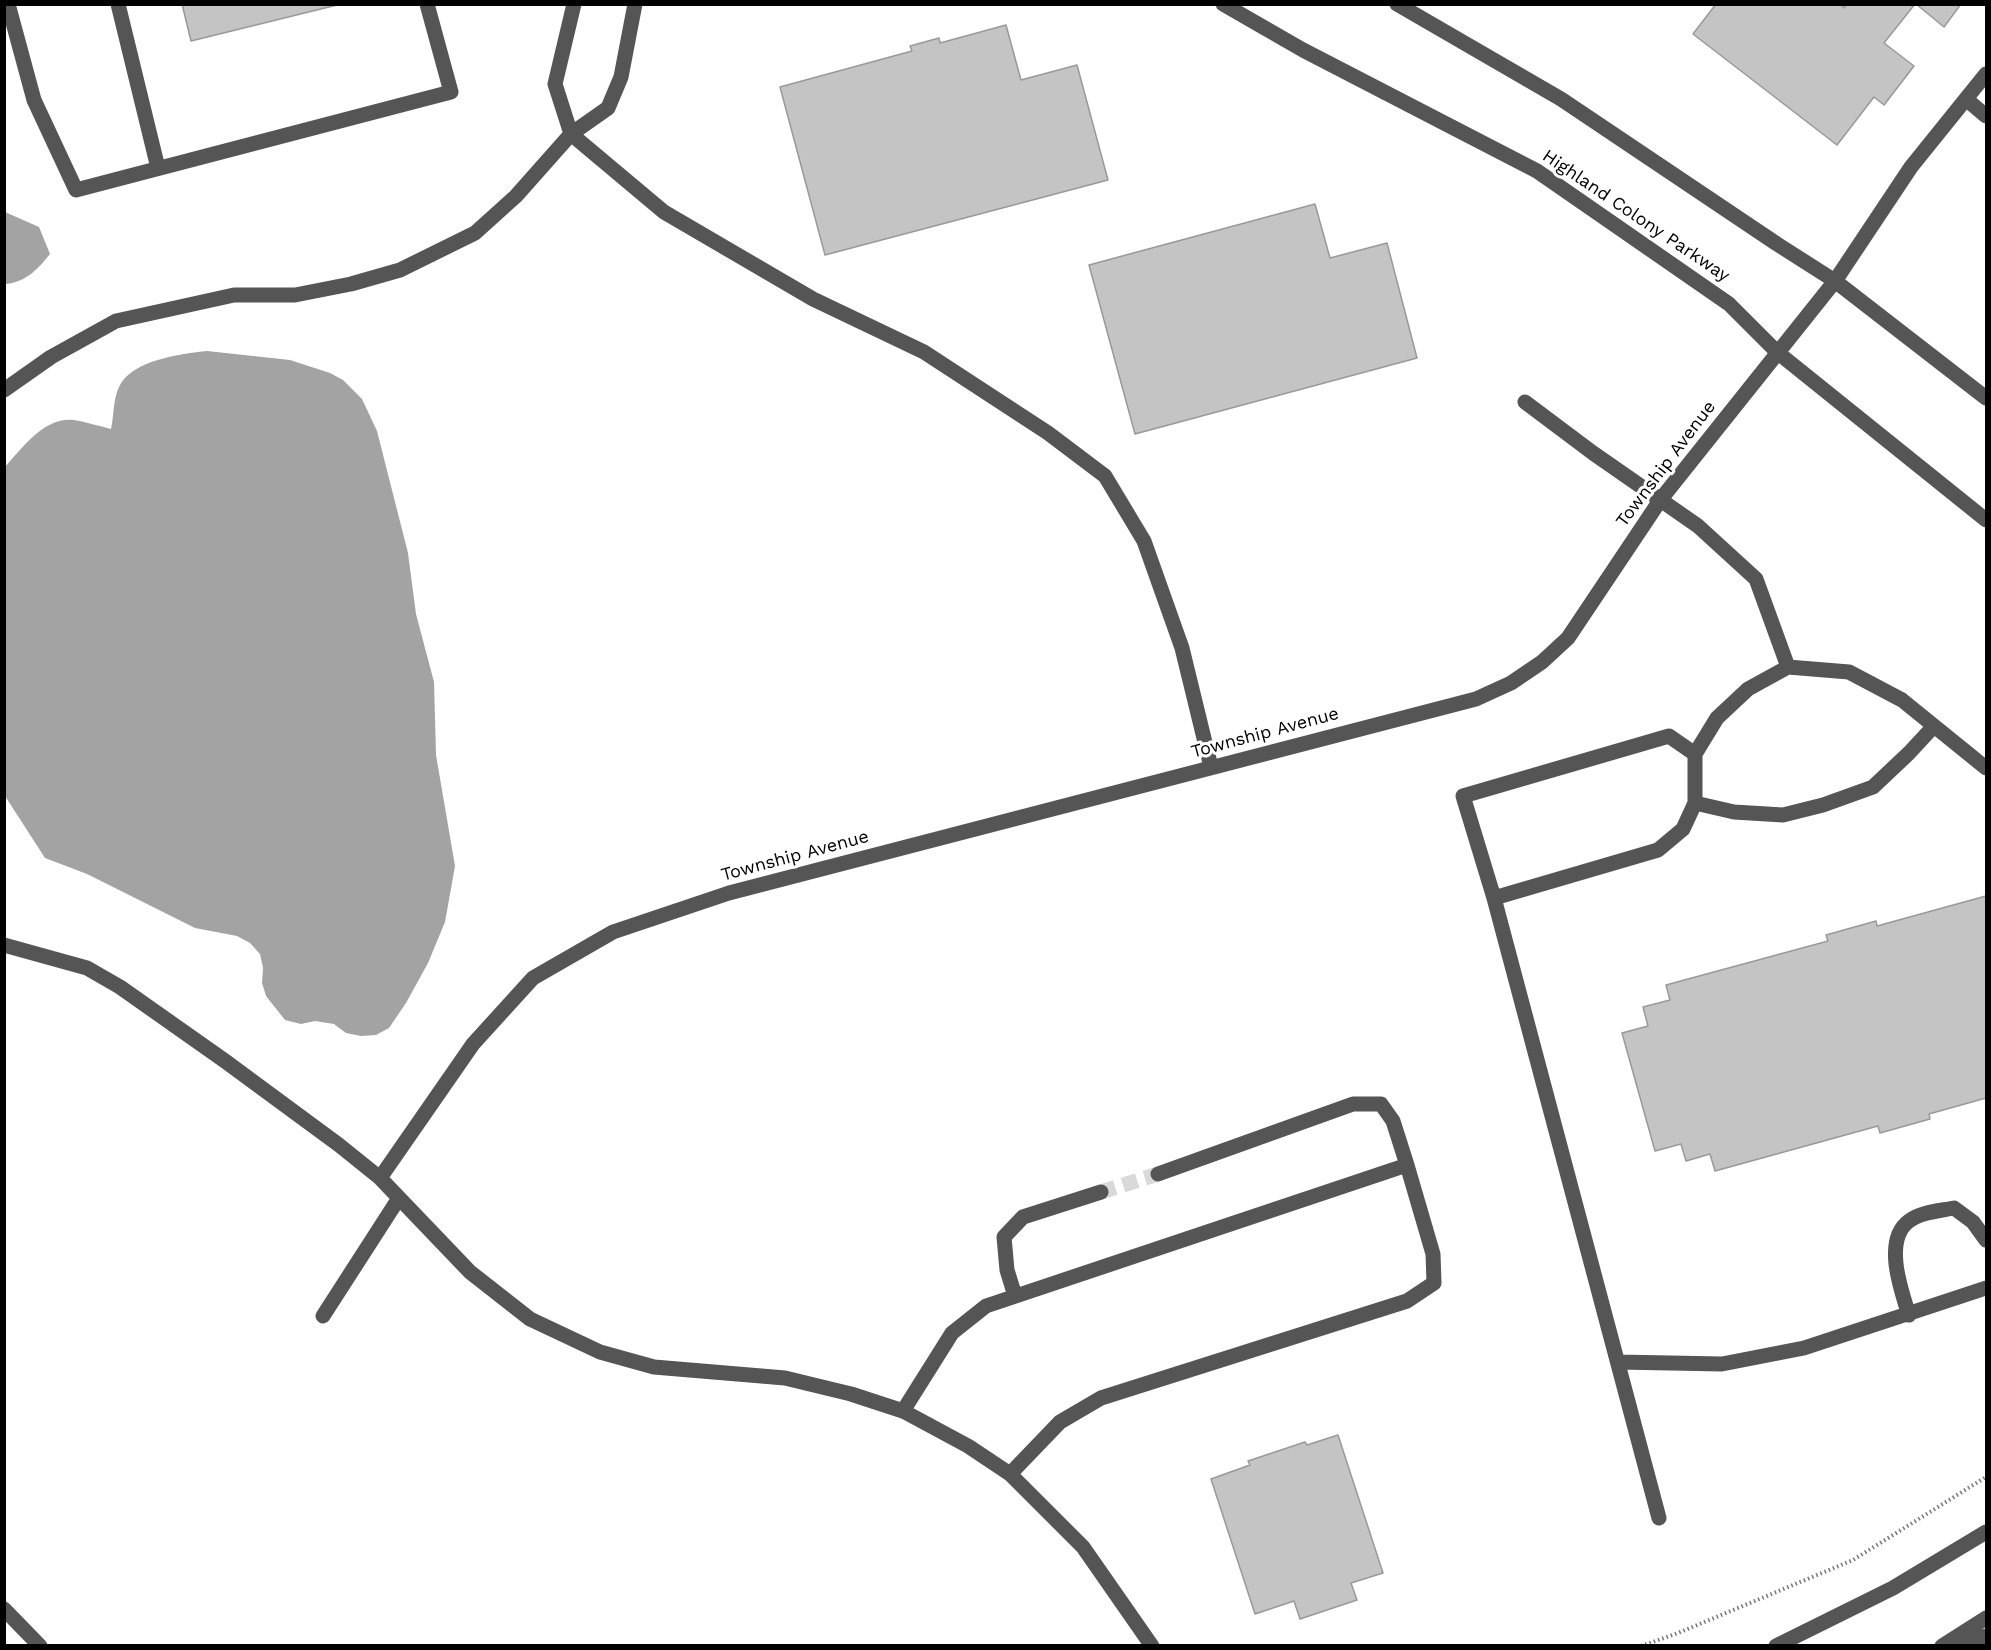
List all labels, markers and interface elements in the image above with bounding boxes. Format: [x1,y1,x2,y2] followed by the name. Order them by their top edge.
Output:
[1538,145,1734,287] street label: Highland Colony Parkway
[1612,397,1720,531] street label: Township Avenue
[1189,703,1341,763] street label: Township Avenue
[719,826,871,886] street label: Township Avenue

